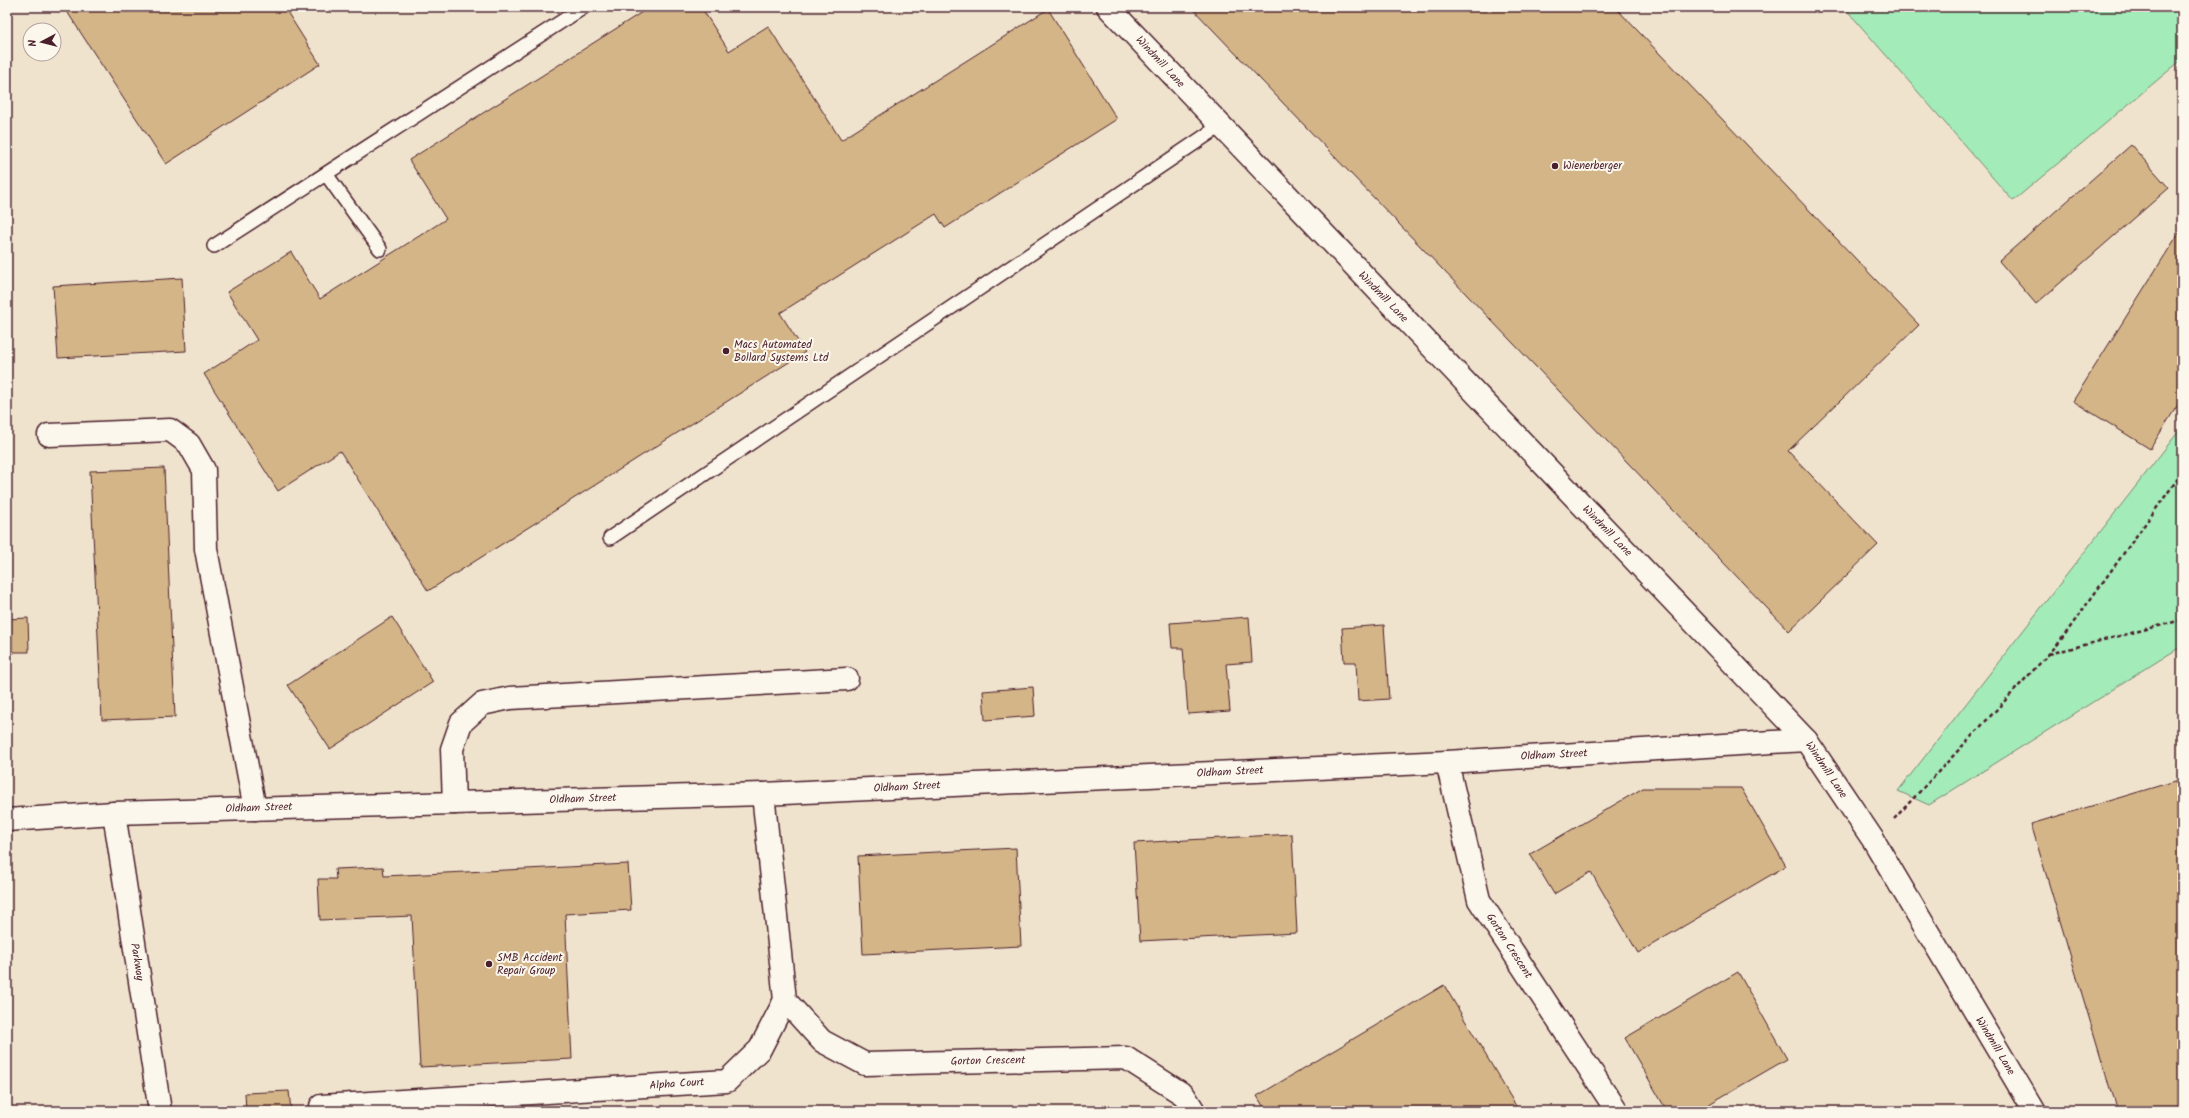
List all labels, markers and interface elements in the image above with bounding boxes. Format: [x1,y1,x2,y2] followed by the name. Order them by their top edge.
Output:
[22,22,62,62] north arrow
[1131,32,1189,92] street label: Windmill Lane
[24,39,42,48] text: N
[1563,157,1623,175] place label: Wienerberger
[1550,161,1560,171] marker: Wienerberger
[1354,267,1412,327] street label: Windmill Lane
[734,336,829,367] place label: Macs Automated Bollard Systems Ltd
[721,346,731,356] marker: Macs Automated Bollard Systems Ltd
[1578,501,1636,561] street label: Windmill Lane
[1800,738,1852,802] street label: Windmill Lane
[1520,744,1589,766] street label: Oldham Street
[1196,761,1265,783] street label: Oldham Street
[873,776,942,798] street label: Oldham Street
[549,789,618,809] street label: Oldham Street
[225,798,294,818] street label: Oldham Street
[1481,910,1537,983] street label: Gorton Crescent
[125,942,149,983] street label: Parkway
[497,949,563,980] place label: SMB Accident Repair Group
[484,959,494,969] marker: SMB Accident Repair Group
[1970,1013,2020,1079] street label: Windmill Lane
[950,1051,1026,1071] street label: Gorton Crescent
[649,1073,706,1095] street label: Alpha Court

